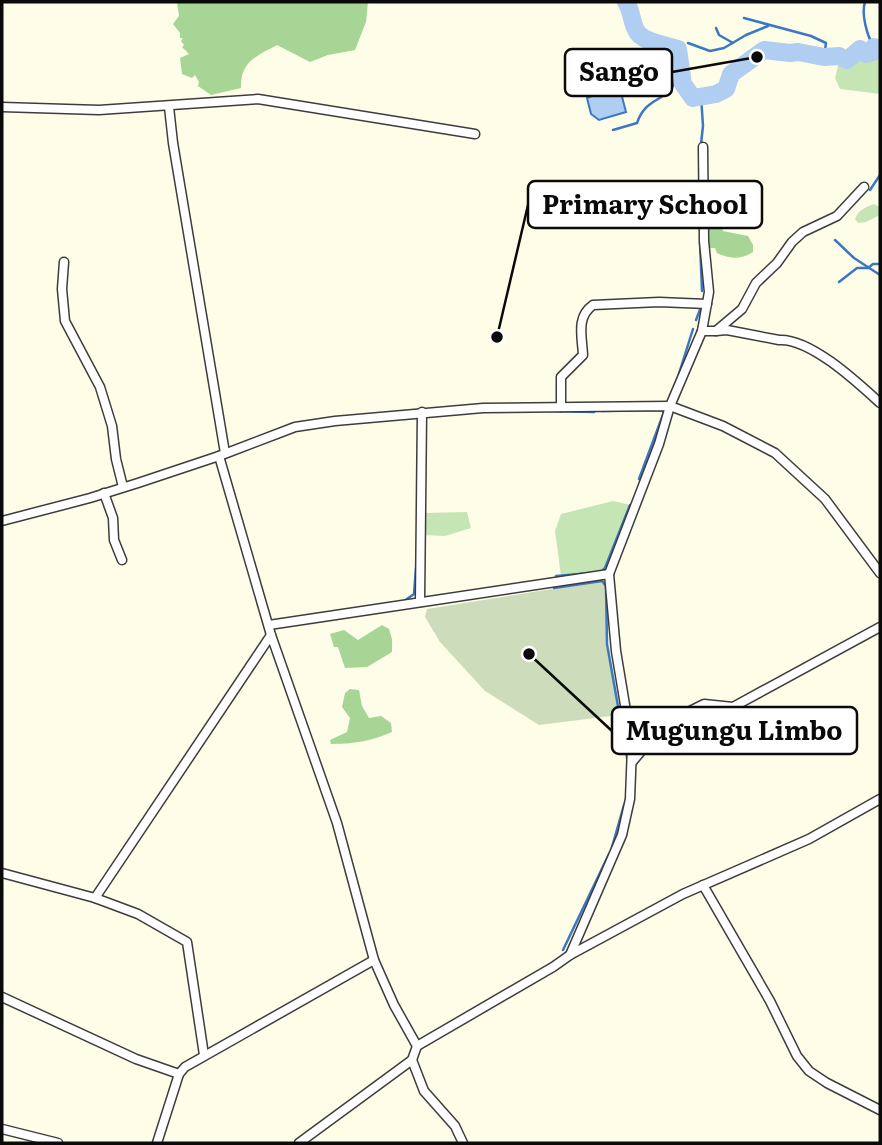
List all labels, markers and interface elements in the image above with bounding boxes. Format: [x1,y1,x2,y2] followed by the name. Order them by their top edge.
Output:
[565,49,672,96] callout: Sango
[579,50,659,89] text: Sango
[528,181,762,228] callout: Primary School
[542,183,748,222] text: Primary School
[612,707,857,754] callout: Mugungu Limbo
[626,709,843,748] text: Mugungu Limbo

